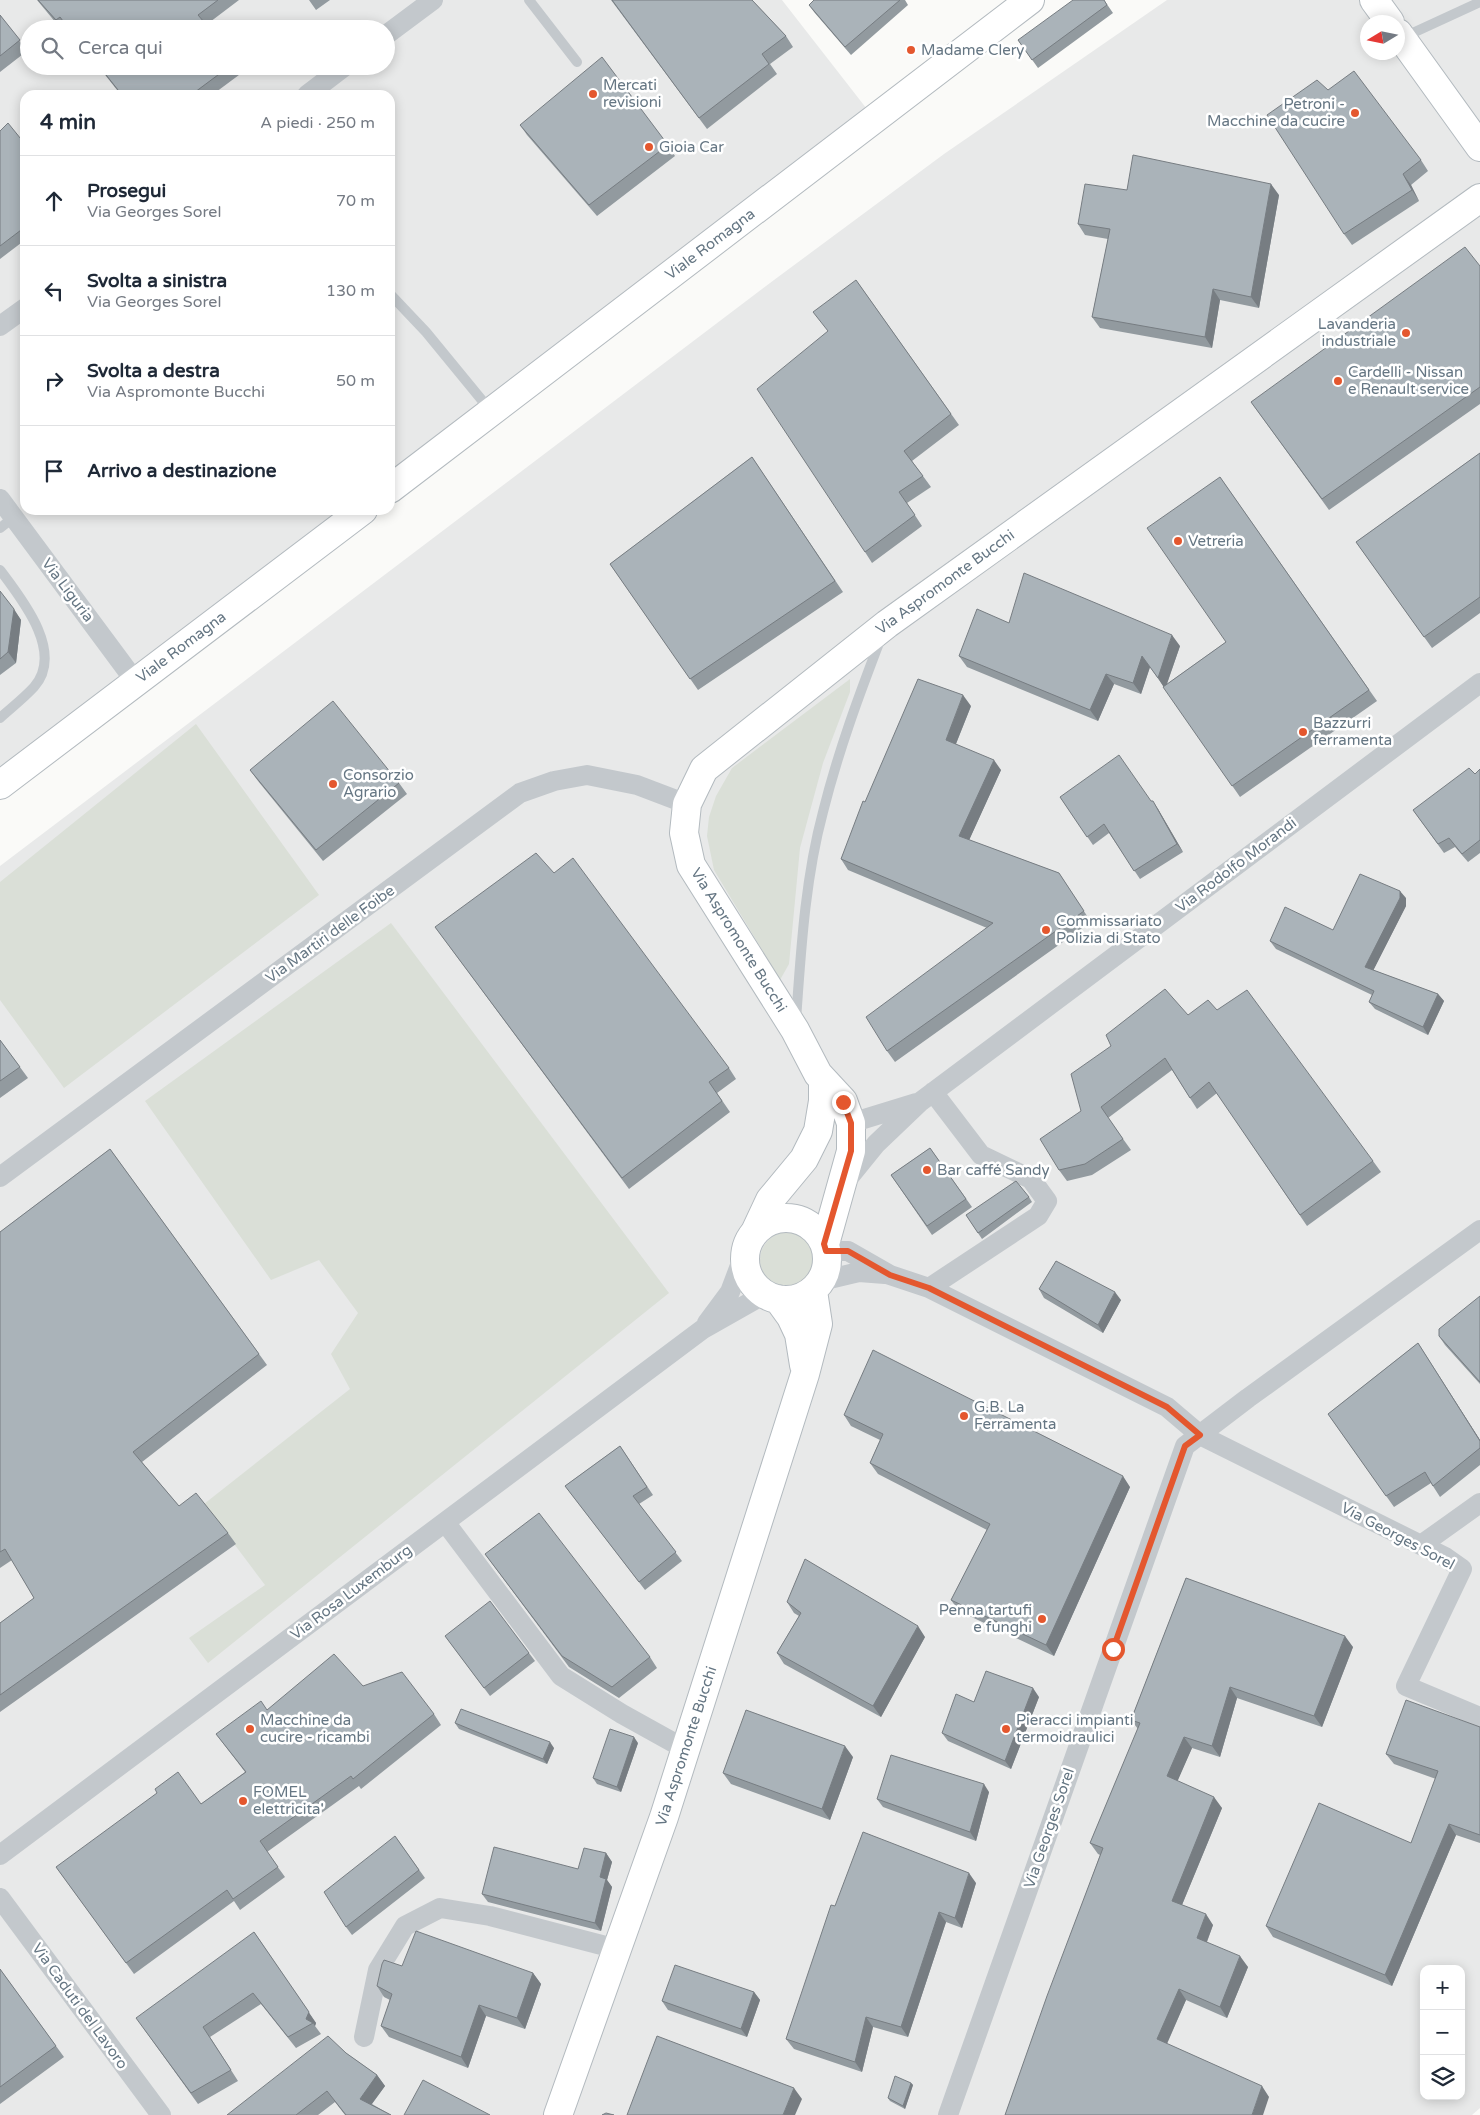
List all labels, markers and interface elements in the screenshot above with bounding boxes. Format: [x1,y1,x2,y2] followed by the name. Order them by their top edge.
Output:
[1360,15,1405,60] north arrow
[20,20,395,75] search box
[38,34,66,62] icon: search
[78,37,163,59] text: Cerca qui
[921,41,1024,59] place label: Madame Clery
[905,44,917,56] marker: Madame Clery
[603,76,662,111] place label: Mercati revisioni
[587,88,599,100] marker: Mercati revisioni
[1207,95,1345,130] place label: Petroni - Macchine da cucire
[1349,107,1361,119] marker: Petroni - Macchine da cucire
[40,110,96,135] text: 4 min
[260,113,375,133] text: A piedi · 250 m
[659,138,724,156] place label: Gioia Car
[643,141,655,153] marker: Gioia Car
[87,180,166,202] text: Prosegui
[40,187,68,215] icon: ahead
[336,191,375,211] text: 70 m
[87,202,221,222] text: Via Georges Sorel
[662,204,758,284] street label: Viale Romagna
[87,270,227,292] text: Svolta a sinistra
[40,277,68,305] icon: left
[326,281,375,301] text: 130 m
[87,292,221,312] text: Via Georges Sorel
[1318,315,1396,350] place label: Lavanderia industriale
[1400,327,1412,339] marker: Lavanderia industriale
[87,360,220,382] text: Svolta a destra
[1348,363,1469,398] place label: Cardelli - Nissan e Renault service
[40,367,68,395] icon: right
[336,371,375,391] text: 50 m
[1332,375,1344,387] marker: Cardelli - Nissan e Renault service
[87,382,265,402] text: Via Aspromonte Bucchi
[40,457,68,485] icon: arrive
[87,460,277,482] text: Arrivo a destinazione
[872,526,1018,638] street label: Via Aspromonte Bucchi
[1188,532,1244,550] place label: Vetreria
[1172,535,1184,547] marker: Vetreria
[38,555,98,625] street label: Via Liguria
[133,607,229,687] street label: Viale Romagna
[1313,714,1392,749] place label: Bazzurri ferramenta
[1297,726,1309,738] marker: Bazzurri ferramenta
[343,766,414,801] place label: Consorzio Agrario
[327,778,339,790] marker: Consorzio Agrario
[1172,814,1300,916] street label: Via Rodolfo Morandi
[687,864,791,1016] street label: Via Aspromonte Bucchi
[262,881,398,987] street label: Via Martiri delle Foibe
[1056,912,1162,947] place label: Commissariato Polizia di Stato
[1040,924,1052,936] marker: Commissariato Polizia di Stato
[832,1091,855,1114] route end
[937,1161,1050,1179] place label: Bar caffé Sandy
[921,1164,933,1176] marker: Bar caffé Sandy
[974,1398,1056,1433] place label: G.B. La Ferramenta
[958,1410,970,1422] marker: G.B. La Ferramenta
[1338,1498,1458,1574] street label: Via Georges Sorel
[287,1541,415,1643] street label: Via Rosa Luxemburg
[939,1601,1032,1636] place label: Penna tartufi e funghi
[1036,1613,1048,1625] marker: Penna tartufi e funghi
[1102,1638,1125,1661] route start
[652,1664,720,1828] street label: Via Aspromonte Bucchi
[260,1711,370,1746] place label: Macchine da cucire - ricambi
[1016,1711,1133,1746] place label: Pieracci impianti termoidraulici
[244,1723,256,1735] marker: Macchine da cucire - ricambi
[1000,1723,1012,1735] marker: Pieracci impianti termoidraulici
[1020,1766,1078,1890] street label: Via Georges Sorel
[253,1783,324,1818] place label: FOMEL elettricita'
[237,1795,249,1807] marker: FOMEL elettricita'
[28,1940,132,2072] street label: Via Caduti del Lavoro
[1420,1965,1465,2100] map controls
[1420,1965,1465,2010] button: +
[1420,2010,1465,2055] button: −
[1420,2055,1465,2100] button: layers

